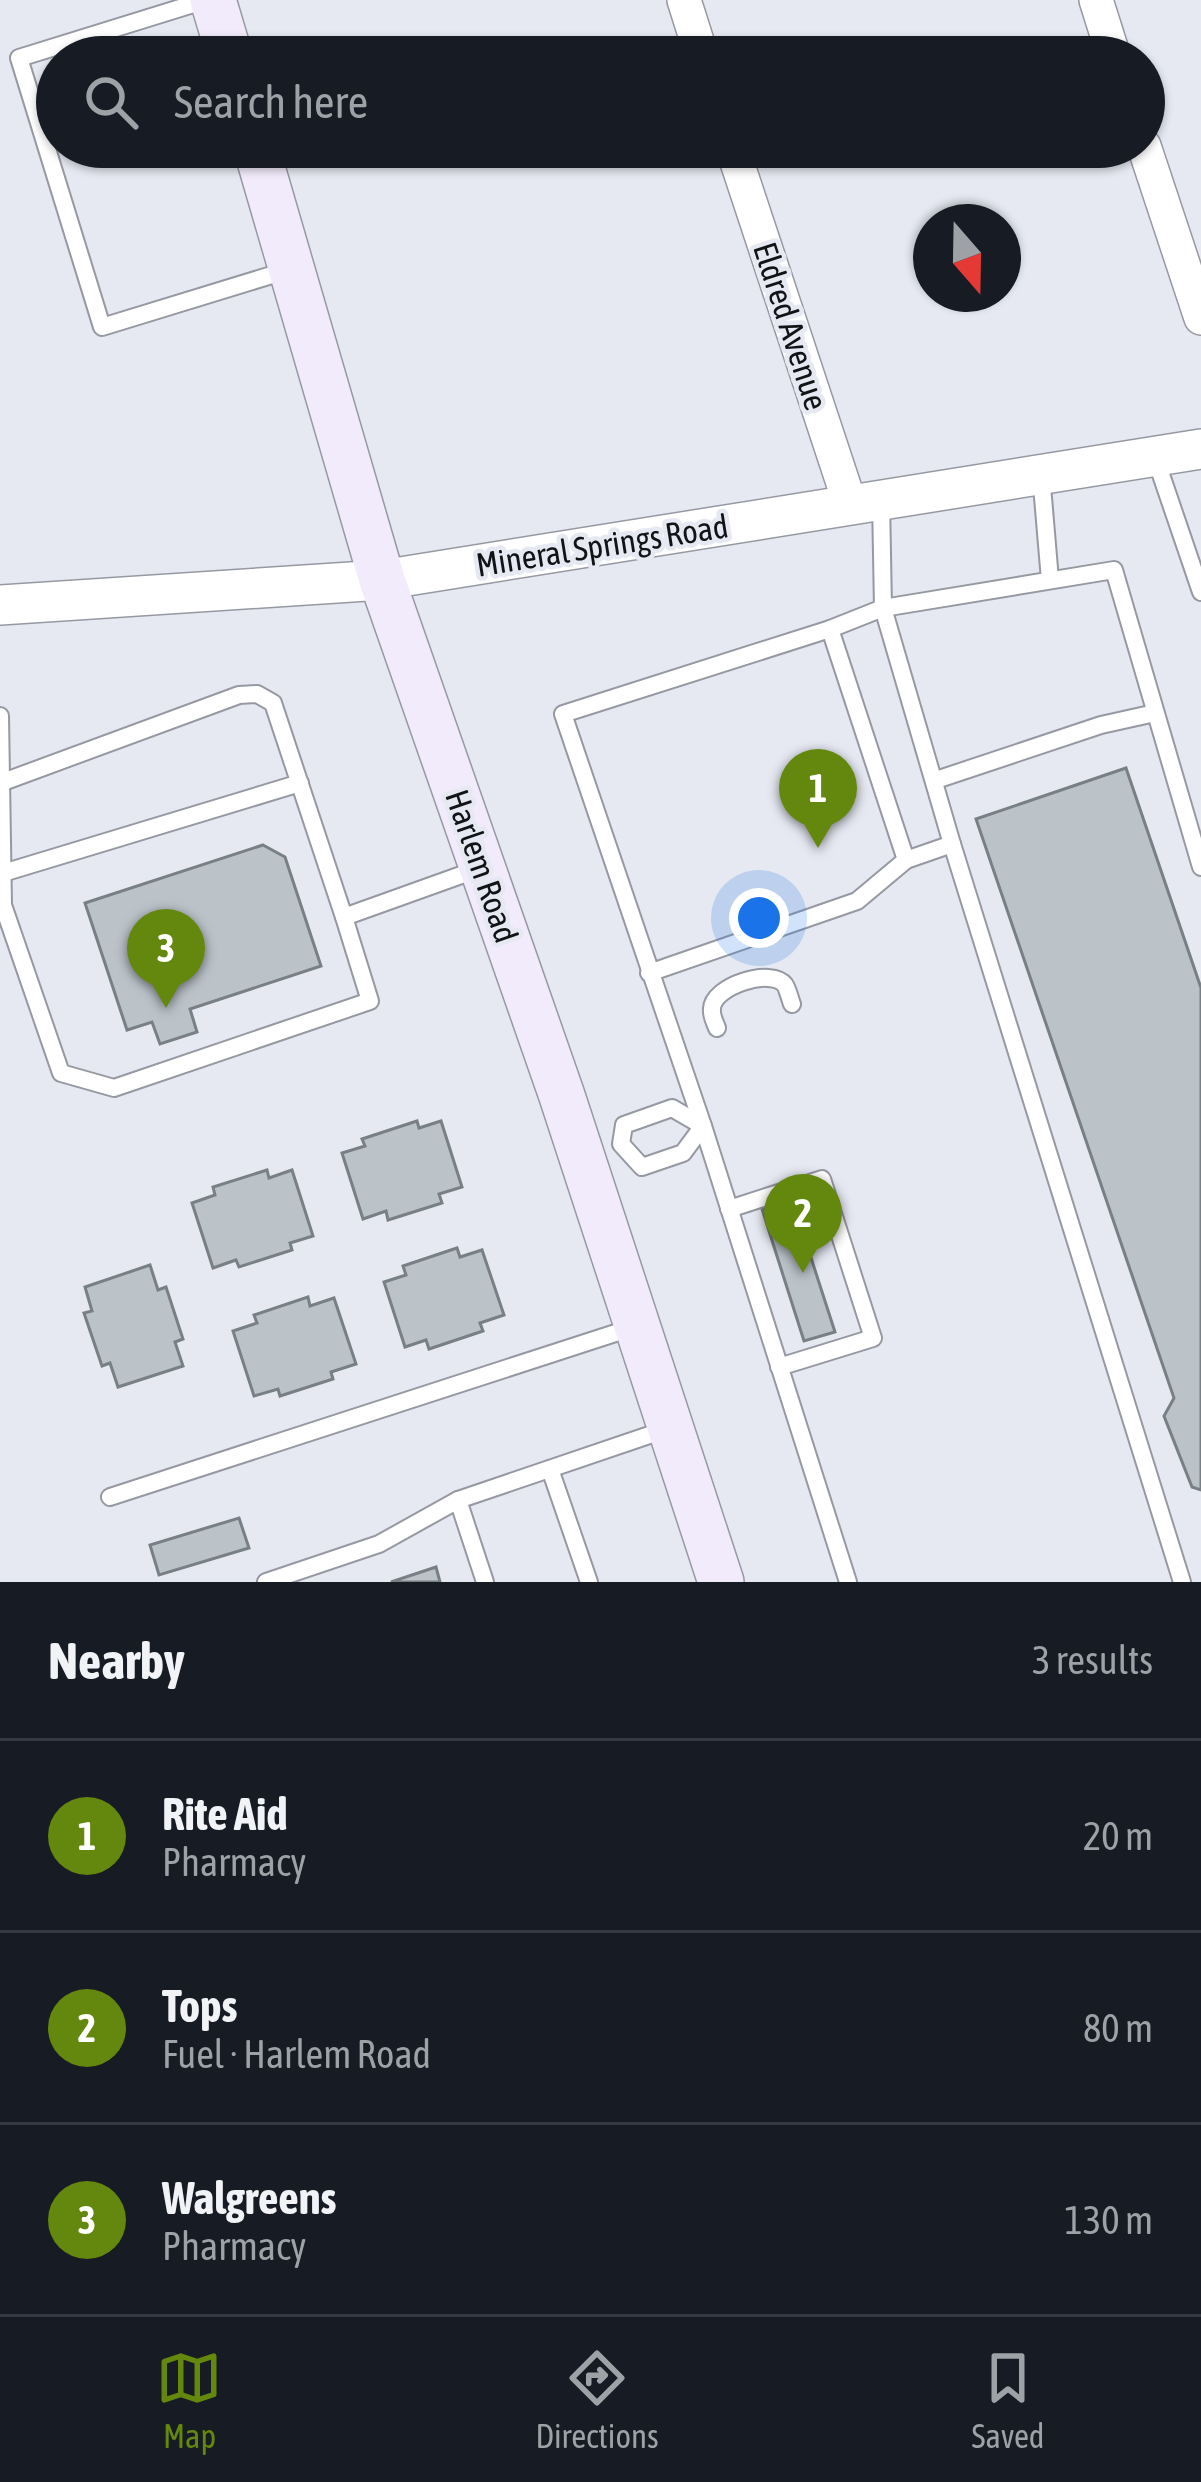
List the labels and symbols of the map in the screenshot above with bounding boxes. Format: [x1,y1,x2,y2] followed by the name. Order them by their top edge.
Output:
[913,204,1021,312] north arrow
[746,237,836,415] street label: Eldred Avenue
[473,506,731,584] street label: Mineral Springs Road
[779,749,857,848] pin: 1
[438,785,526,947] street label: Harlem Road
[729,888,789,948] your location
[127,909,205,1008] pin: 3
[764,1174,842,1273] pin: 2

